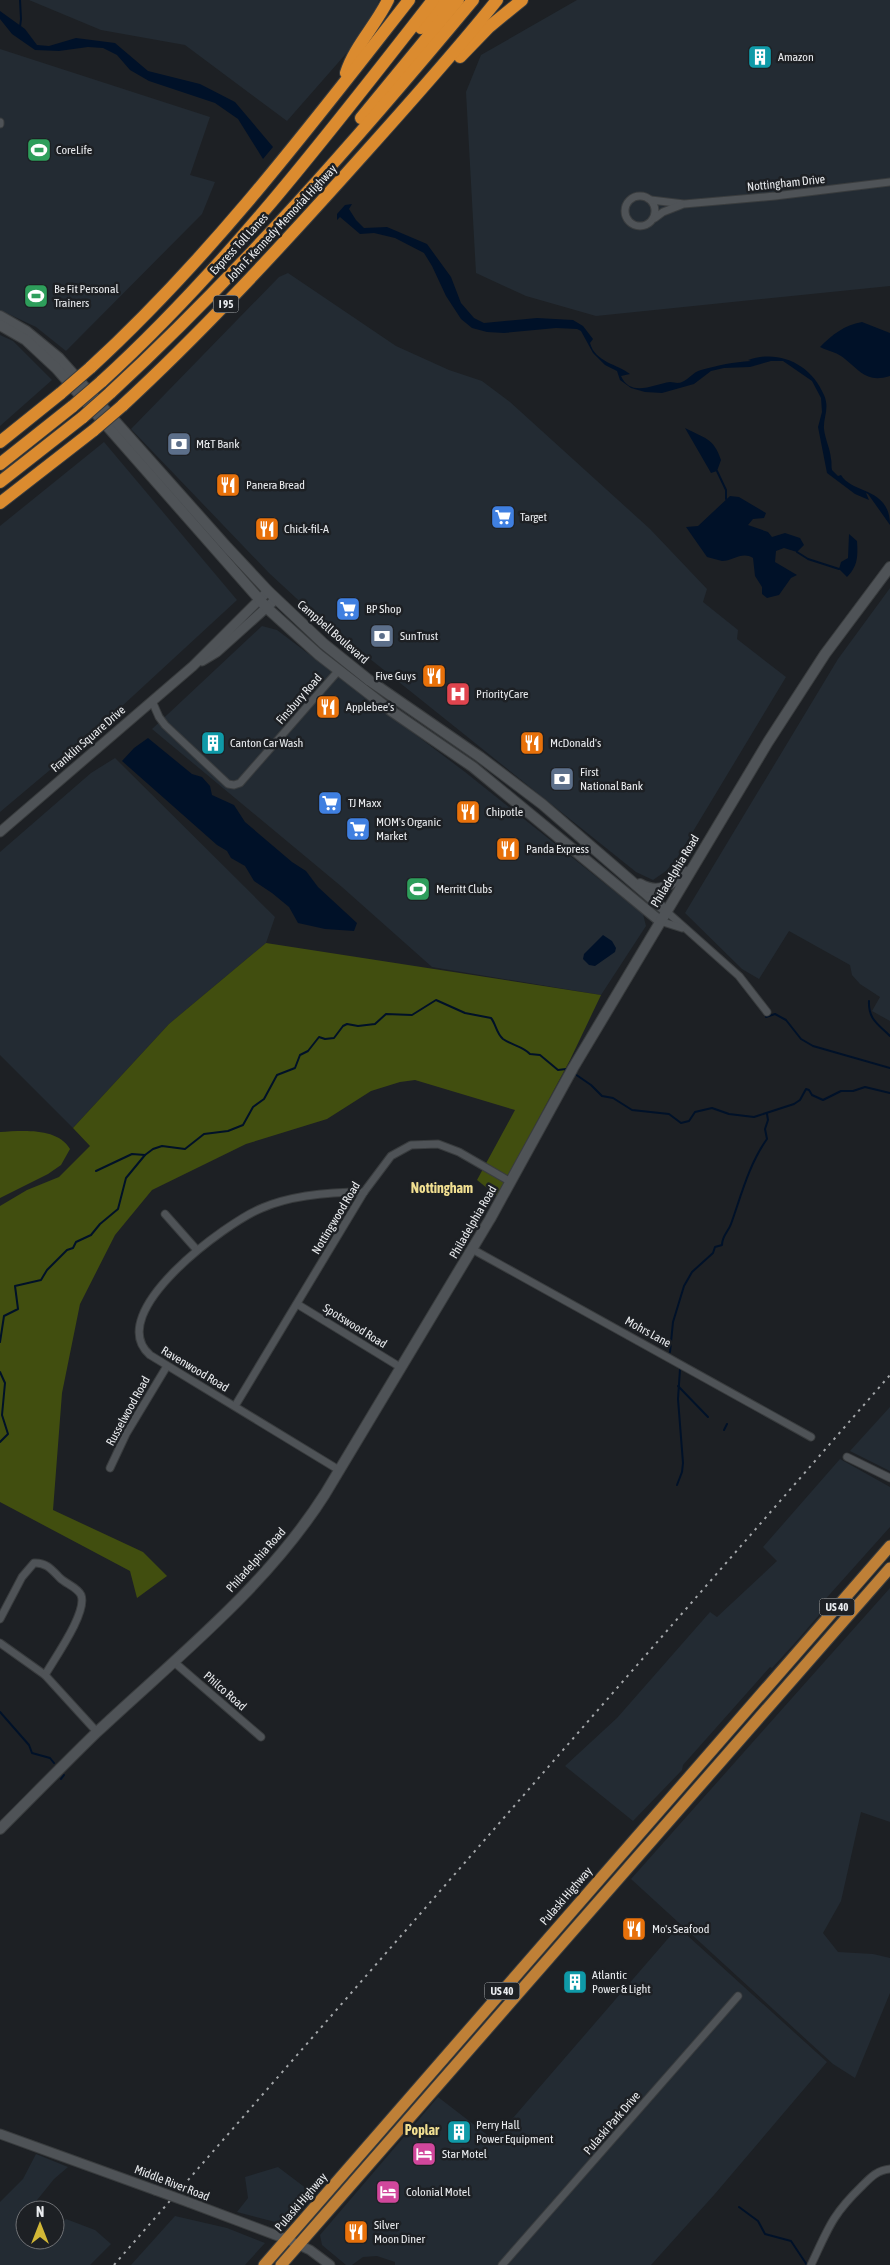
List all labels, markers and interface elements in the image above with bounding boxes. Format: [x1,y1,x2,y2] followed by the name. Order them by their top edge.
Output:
[747,44,773,70] building icon: Amazon
[778,50,814,64] place label: Amazon
[26,137,52,163] sports icon: CoreLife
[56,143,92,157] place label: CoreLife
[224,162,340,284] street label: John F. Kennedy Memorial Highway
[746,172,826,194] street label: Nottingham Drive
[207,210,271,278] street label: Express Toll Lanes
[54,282,120,310] place label: Be Fit Personal Trainers
[23,283,49,309] sports icon: Be Fit Personal Trainers
[214,296,238,312] road number: I 95
[166,431,192,457] bank icon: M&T Bank
[196,437,240,451] place label: M&T Bank
[215,472,241,498] restaurant icon: Panera Bread
[246,478,305,492] place label: Panera Bread
[490,504,516,530] supermarket icon: Target
[520,510,548,524] place label: Target
[254,516,280,542] restaurant icon: Chick-fil-A
[284,522,329,536] place label: Chick-fil-A
[335,596,361,622] supermarket icon: BP Shop
[295,597,371,667] street label: Campbell Boulevard
[366,602,402,616] place label: BP Shop
[369,623,395,649] bank icon: SunTrust
[400,629,439,643] place label: SunTrust
[421,663,447,689] restaurant icon: Five Guys
[375,669,416,683] place label: Five Guys
[273,671,325,727] street label: Finsbury Road
[445,681,471,707] hospital icon: PriorityCare
[476,687,529,701] place label: PriorityCare
[315,694,341,720] restaurant icon: Applebee's
[346,700,394,714] place label: Applebee's
[48,703,128,775] street label: Franklin Square Drive
[200,730,226,756] building icon: Canton Car Wash
[519,730,545,756] restaurant icon: McDonald's
[230,736,303,750] place label: Canton Car Wash
[550,736,601,750] place label: McDonald's
[580,765,644,793] place label: First National Bank
[549,766,575,792] bank icon: First National Bank
[317,790,343,816] supermarket icon: TJ Maxx
[348,796,382,810] place label: TJ Maxx
[455,799,481,825] restaurant icon: Chipotle
[486,805,523,819] place label: Chipotle
[376,815,441,843] place label: MOM's Organic Market
[345,816,371,842] supermarket icon: MOM's Organic Market
[648,832,702,910] street label: Philadelphia Road
[495,836,521,862] restaurant icon: Panda Express
[526,842,589,856] place label: Panda Express
[405,876,431,902] sports icon: Merritt Clubs
[436,882,492,896] place label: Merritt Clubs
[309,1179,363,1257] street label: Nottingwood Road
[411,1180,473,1196] district label: Nottingham
[446,1183,500,1261] street label: Philadelphia Road
[320,1301,390,1351] street label: Spotswood Road
[623,1314,673,1350] street label: Mohrs Lane
[159,1343,231,1395] street label: Ravenwood Road
[103,1374,153,1448] street label: Russelwood Road
[223,1525,289,1595] street label: Philadelphia Road
[820,1598,854,1615] road number: US 40
[201,1669,249,1713] street label: Philco Road
[537,1864,595,1928] street label: Pulaski Highway
[621,1916,647,1942] restaurant icon: Mo's Seafood
[652,1922,709,1936] place label: Mo's Seafood
[592,1968,651,1996] place label: Atlantic Power & Light
[562,1969,588,1995] building icon: Atlantic Power & Light
[484,1982,520,2000] road number: US 40
[581,2089,643,2157] street label: Pulaski Park Drive
[476,2118,554,2146] place label: Perry Hall Power Equipment
[446,2119,472,2145] building icon: Perry Hall Power Equipment
[405,2122,440,2138] district label: Poplar
[411,2141,437,2167] hotel icon: Star Motel
[442,2147,488,2161] place label: Star Motel
[132,2162,212,2204] street label: Middle River Road
[272,2170,330,2234] street label: Pulaski Highway
[375,2179,401,2205] hotel icon: Colonial Motel
[406,2185,471,2199] place label: Colonial Motel
[15,2200,65,2250] north arrow
[36,2204,44,2220] text: N
[374,2218,426,2246] place label: Silver Moon Diner
[343,2219,369,2245] restaurant icon: Silver Moon Diner

